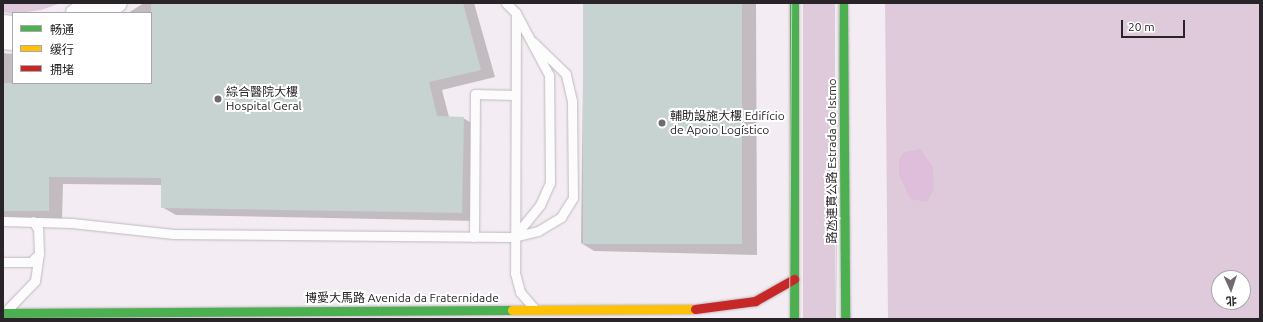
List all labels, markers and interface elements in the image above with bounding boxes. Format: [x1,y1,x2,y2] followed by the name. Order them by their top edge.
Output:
[12,12,152,84] legend
[1123,12,1187,38] scale bar
[1128,20,1155,33] text: 20 m
[50,23,74,36] text: 畅通
[50,43,74,56] text: 缓行
[50,63,74,76] text: 拥堵
[825,78,839,244] street label: 路氹連貫公路 Estrada do Istmo
[226,85,302,113] place label: 綜合醫院大樓 Hospital Geral
[213,94,223,104] marker: 綜合醫院大樓 Hospital Geral
[670,109,785,137] place label: 輔助設施大樓 Edifício de Apoio Logístico
[657,118,667,128] marker: 輔助設施大樓 Edifício de Apoio Logístico
[1211,270,1251,310] north arrow
[305,291,499,305] street label: 博愛大馬路 Avenida da Fraternidade
[1226,295,1237,307] text: 北

